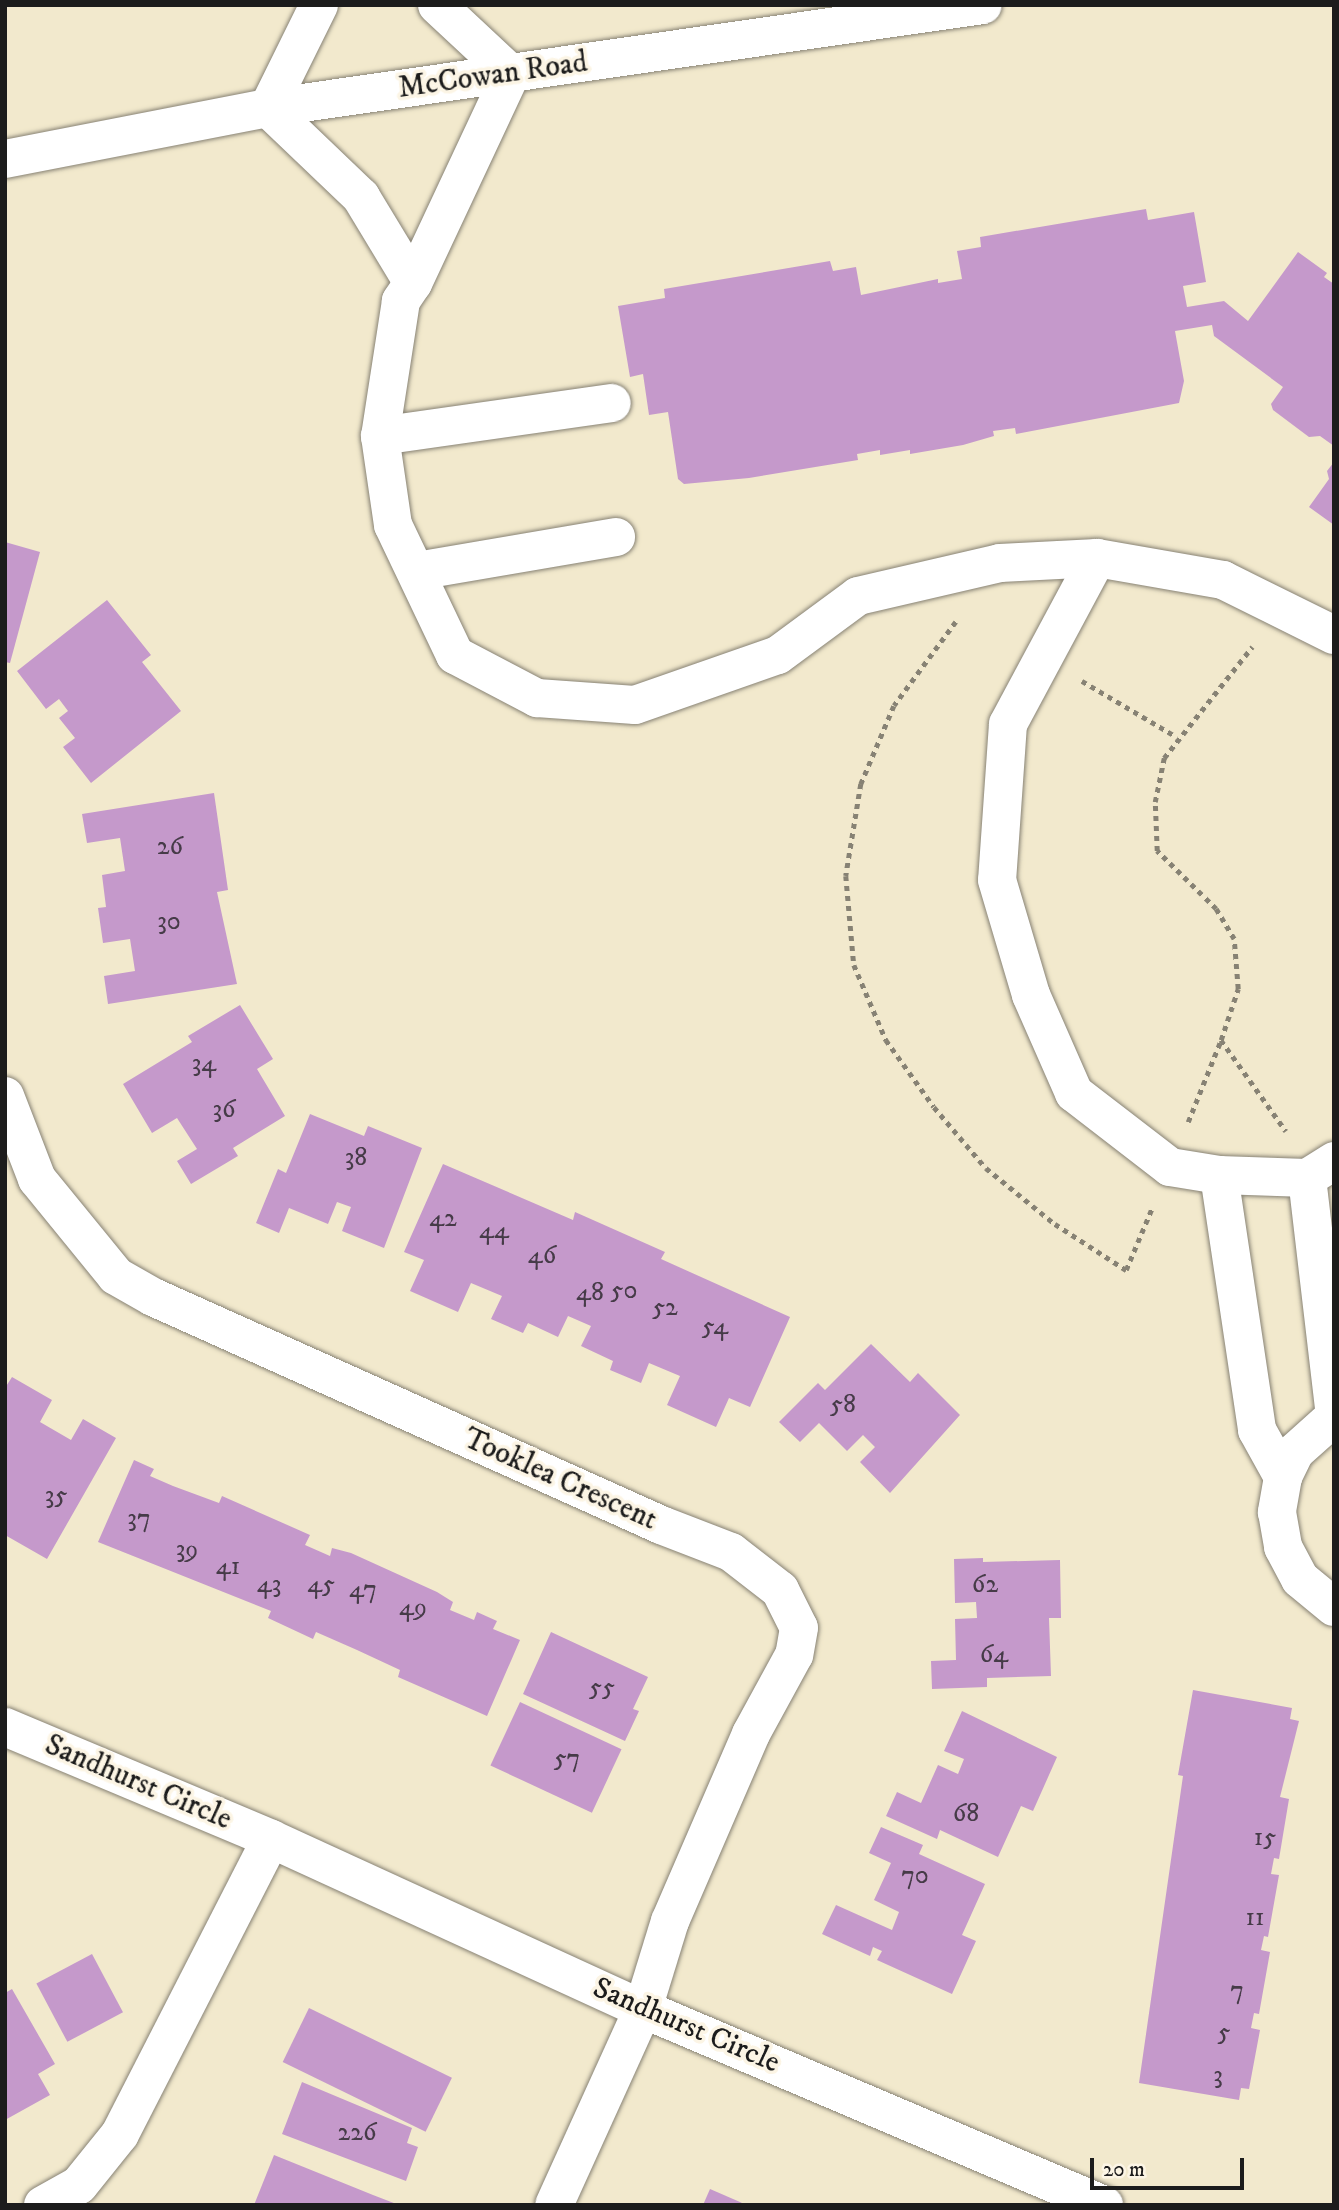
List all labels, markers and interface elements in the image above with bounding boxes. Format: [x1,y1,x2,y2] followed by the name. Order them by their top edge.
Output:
[396,45,590,107] street label: McCowan Road
[157,831,183,863] house number: 26
[157,906,181,938] house number: 30
[192,1048,216,1080] house number: 34
[212,1094,236,1126] house number: 36
[345,1142,367,1174] house number: 38
[429,1203,457,1235] house number: 42
[479,1215,509,1247] house number: 44
[528,1240,556,1272] house number: 46
[611,1275,637,1307] house number: 50
[576,1277,604,1309] house number: 48
[652,1292,678,1324] house number: 52
[702,1311,728,1343] house number: 54
[830,1389,856,1421] house number: 58
[458,1421,662,1539] street label: Tooklea Crescent
[45,1480,67,1512] house number: 35
[127,1503,151,1535] house number: 37
[176,1534,198,1566] house number: 39
[216,1551,240,1583] house number: 41
[257,1569,281,1601] house number: 43
[307,1569,335,1601] house number: 45
[972,1569,998,1601] house number: 62
[349,1574,377,1606] house number: 47
[399,1592,427,1624] house number: 49
[980,1639,1008,1671] house number: 64
[589,1672,615,1704] house number: 55
[39,1728,237,1838] street label: Sandhurst Circle
[554,1743,580,1775] house number: 57
[953,1798,979,1830] house number: 68
[1254,1822,1276,1854] house number: 15
[901,1860,929,1892] house number: 70
[1245,1902,1265,1934] house number: 11
[587,1971,785,2081] street label: Sandhurst Circle
[1230,1975,1244,2007] house number: 7
[1218,2017,1230,2049] house number: 5
[1213,2060,1223,2092] house number: 3
[337,2117,377,2149] house number: 226
[1094,2144,1248,2188] scale bar
[1103,2157,1145,2183] text: 20 m

